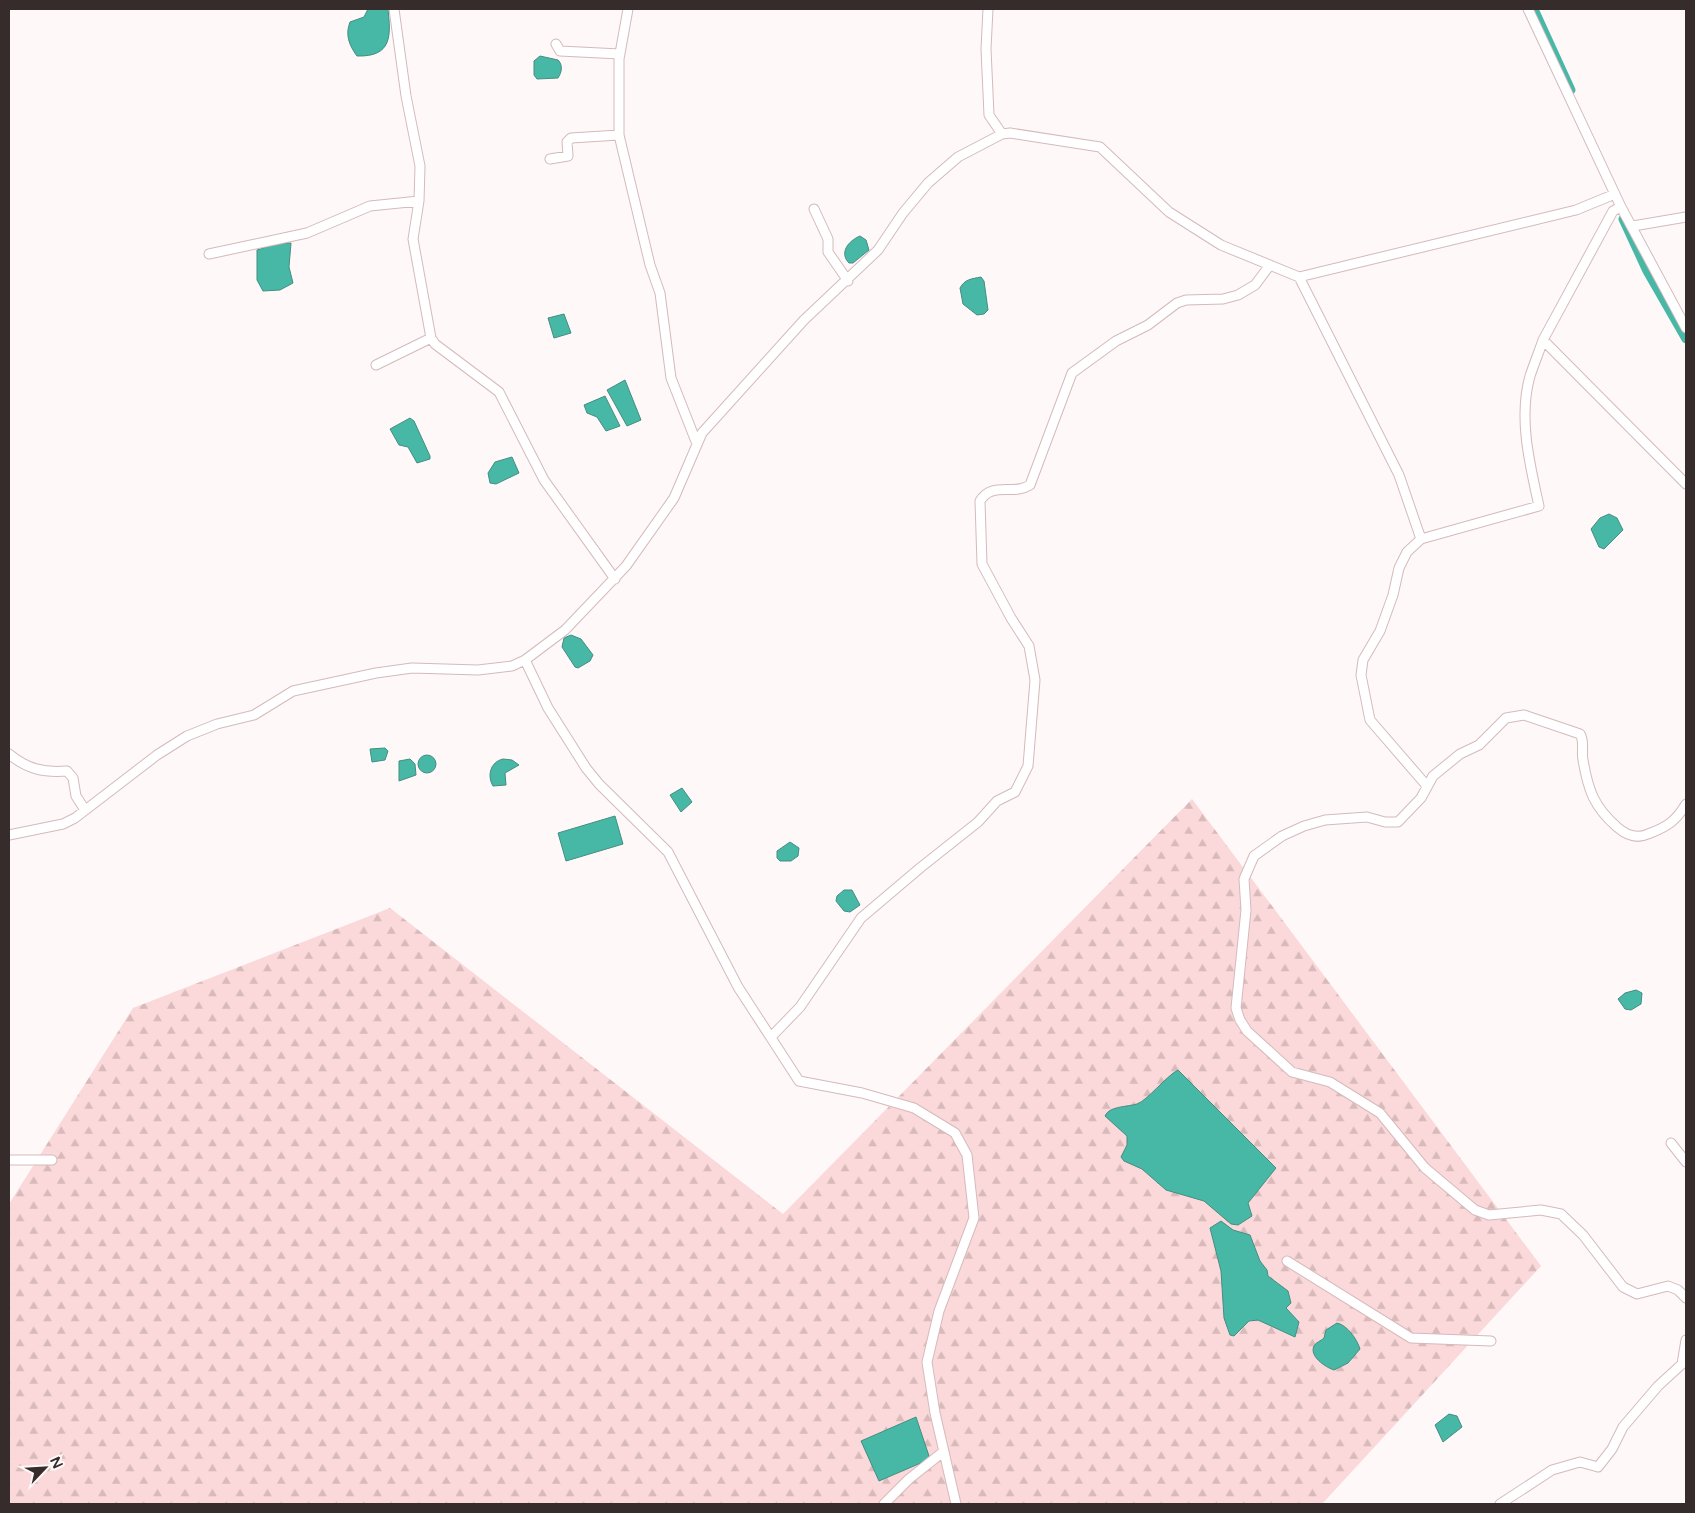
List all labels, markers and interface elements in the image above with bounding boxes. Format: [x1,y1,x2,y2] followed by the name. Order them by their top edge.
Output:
[20,1443,70,1493] north arrow
[46,1454,66,1471] text: N

